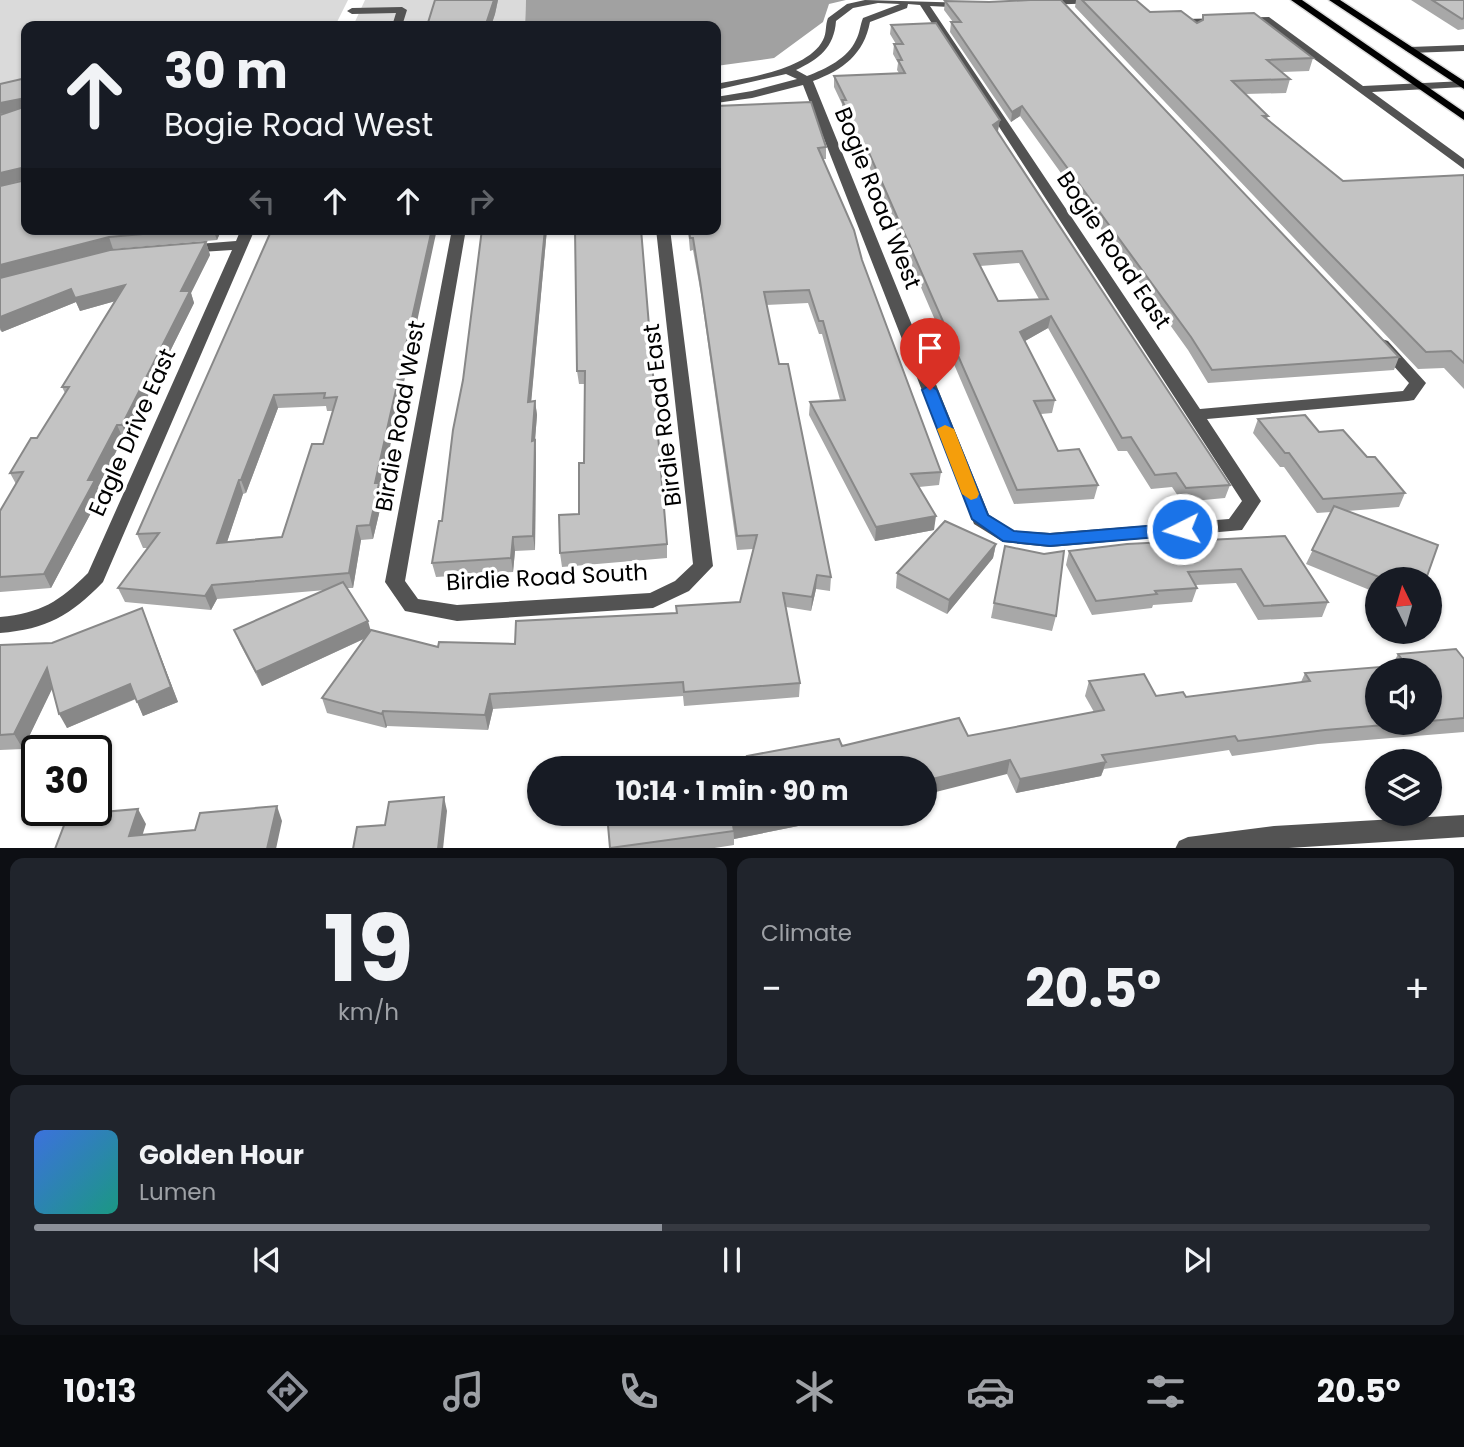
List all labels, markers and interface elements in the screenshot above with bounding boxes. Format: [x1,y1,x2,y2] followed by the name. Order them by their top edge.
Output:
[164,37,288,105] text: 30 m
[49,49,140,140] icon: ahead
[164,102,433,147] text: Bogie Road West
[827,102,929,294] street label: Bogie Road West
[1049,165,1179,335] street label: Bogie Road East
[243,182,281,220] icon: left
[316,182,354,220] icon: ahead
[389,182,427,220] icon: ahead
[462,182,500,220] icon: right
[367,318,433,514] street label: Birdie Road West
[900,318,960,390] pin
[635,322,689,508] street label: Birdie Road East
[911,329,949,367] icon: arrive
[81,343,183,521] street label: Eagle Drive East
[1145,492,1219,566] position arrow
[445,556,649,598] street label: Birdie Road South
[1365,567,1442,644] north arrow
[1365,567,1442,826] map controls
[1365,658,1442,735] button: sound
[21,735,112,826] speed limit sign: 30
[1365,749,1442,826] button: layers
[615,773,849,809] text: 10:14 · 1 min · 90 m
[323,885,414,1013] text: 19
[761,917,852,949] text: Climate
[1025,952,1161,1025] text: 20.5°
[761,962,782,1015] text: −
[1404,962,1430,1015] text: +
[338,996,399,1028] text: km/h
[139,1137,304,1173] text: Golden Hour
[139,1176,216,1208] text: Lumen
[248,1241,286,1279] icon: previous
[713,1241,751,1279] icon: pause
[1178,1241,1216,1279] icon: next
[263,1367,312,1416] icon: directions
[439,1367,488,1416] icon: music
[614,1367,663,1416] icon: phone
[790,1367,839,1416] icon: climate
[966,1367,1015,1416] icon: car
[1141,1367,1190,1416] icon: filters
[63,1368,137,1413] text: 10:13
[1317,1368,1401,1413] text: 20.5°

